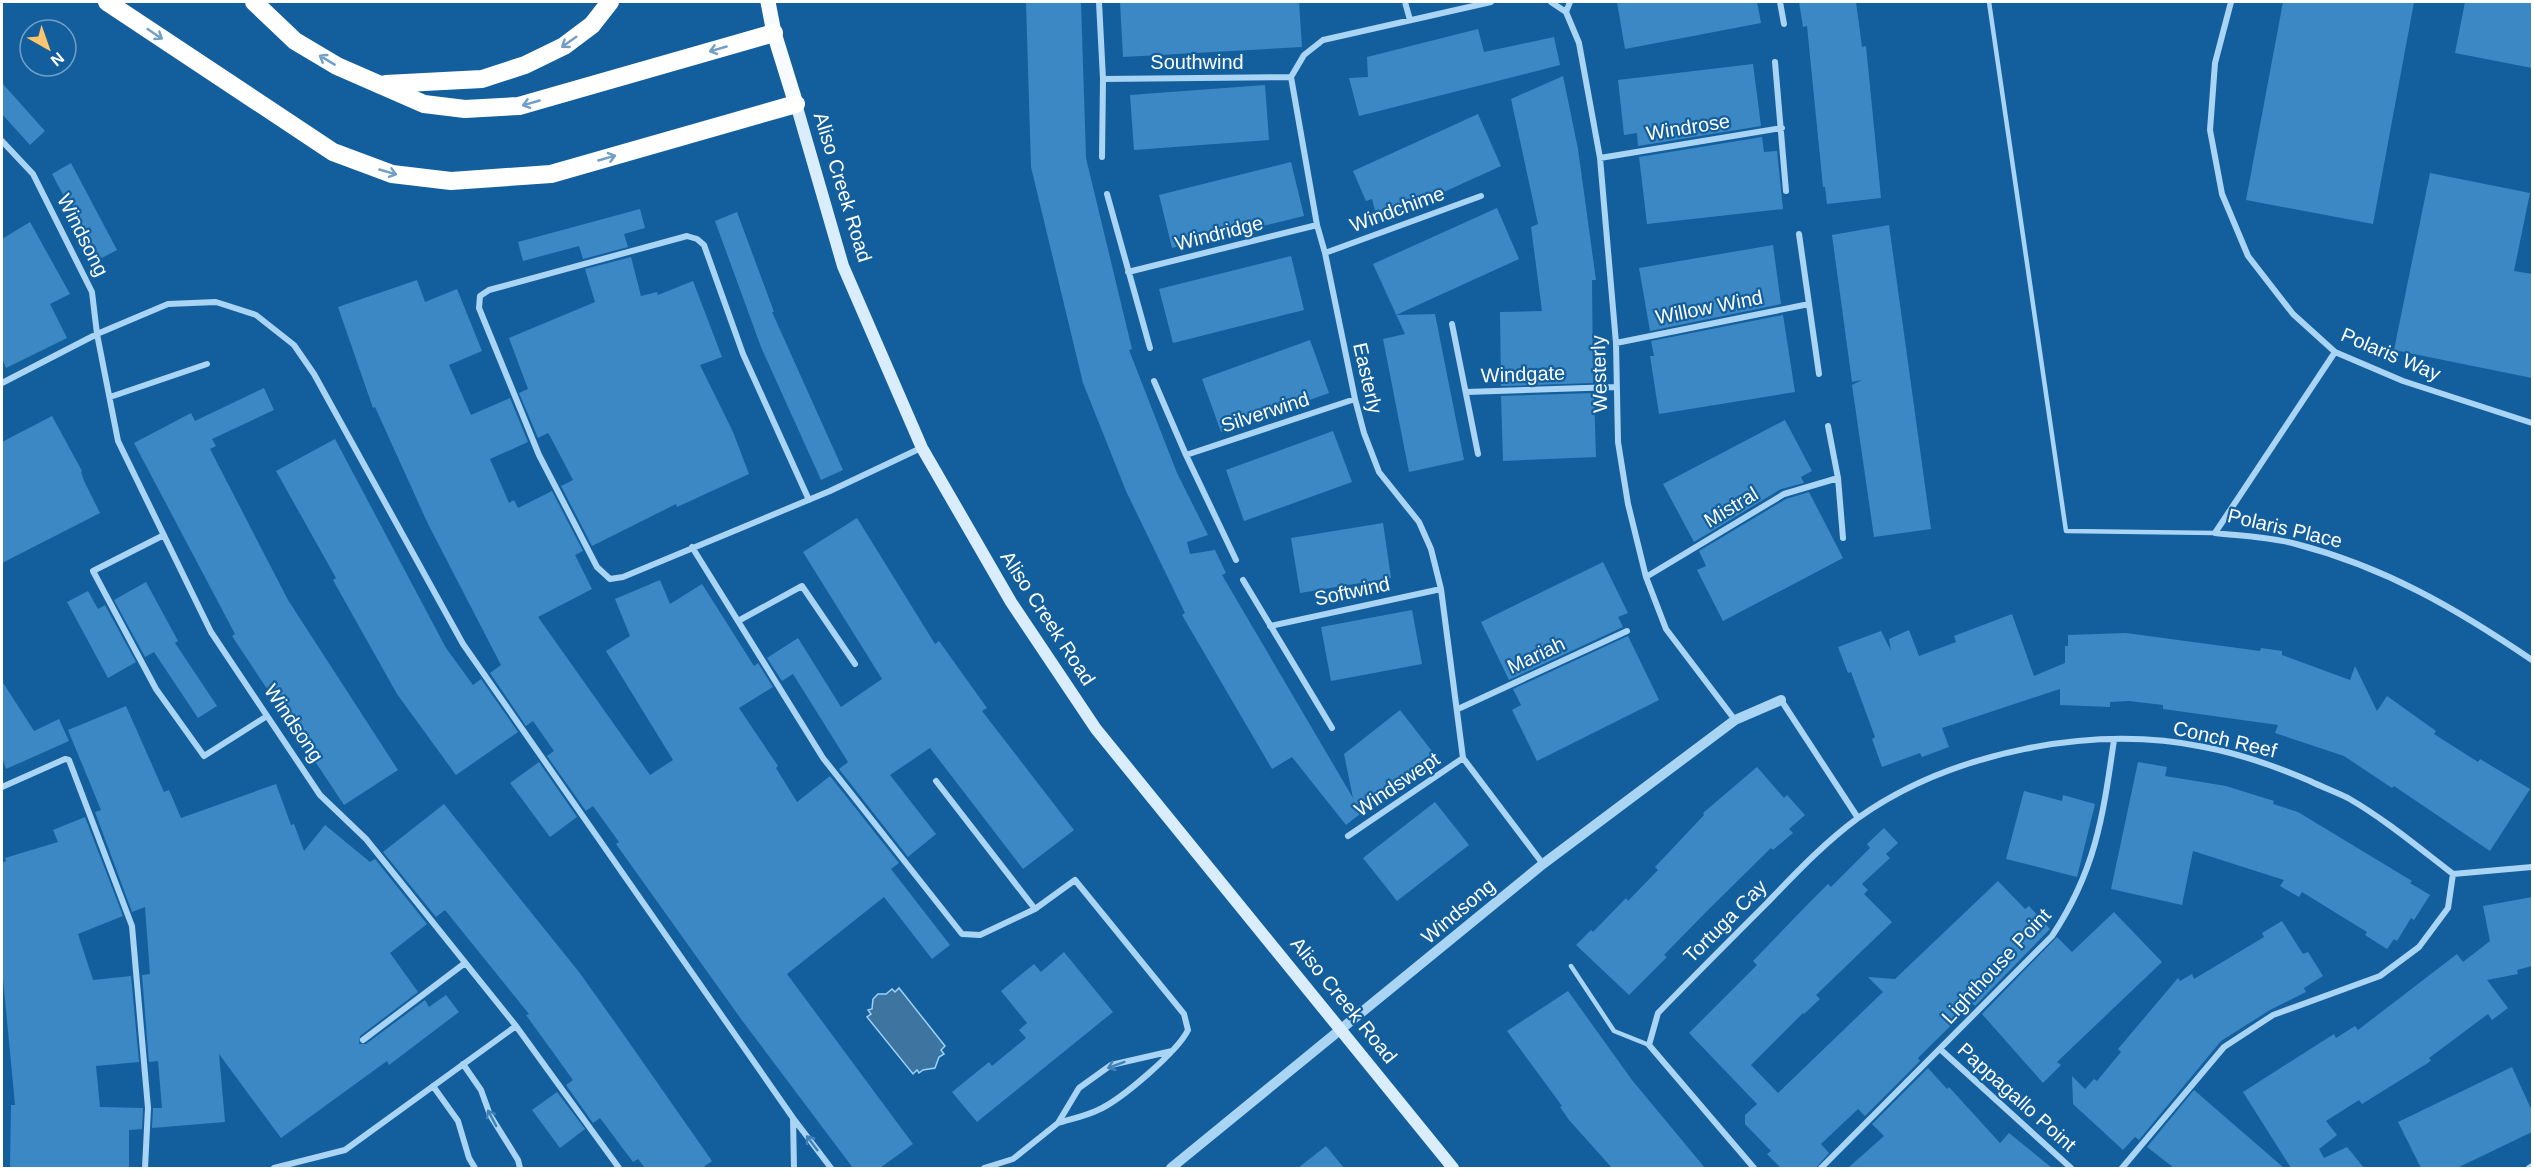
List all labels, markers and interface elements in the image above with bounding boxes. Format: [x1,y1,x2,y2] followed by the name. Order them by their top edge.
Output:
[18,18,78,78] north arrow
[147,28,163,40] one-way arrow
[561,36,577,48] one-way arrow
[709,44,728,55] one-way arrow
[47,49,67,69] text: N
[1150,51,1244,73] street label: Southwind
[319,54,336,66] one-way arrow
[522,97,541,109] one-way arrow
[810,109,876,265] street label: Aliso Creek Road
[1645,110,1731,144] street label: Windrose
[597,152,616,163] one-way arrow
[378,167,397,178] one-way arrow
[1347,182,1447,236] street label: Windchime
[53,190,113,280] street label: Windsong
[1173,211,1265,255] street label: Windridge
[1653,286,1765,328] street label: Willow Wind
[2338,323,2444,385] street label: Polaris Way
[1587,335,1611,413] street label: Westerly
[1349,340,1387,416] street label: Easterly
[1480,362,1566,386] street label: Windgate
[1218,387,1312,437] street label: Silverwind
[1700,482,1762,532] street label: Mistral
[2226,504,2344,552] street label: Polaris Place
[996,547,1100,689] street label: Aliso Creek Road
[1312,572,1392,610] street label: Softwind
[1504,632,1568,678] street label: Mariah
[260,680,328,766] street label: Windsong
[2171,716,2279,762] street label: Conch Reef
[1350,747,1444,820] street label: Windswept
[1417,874,1499,948] street label: Windsong
[1679,875,1771,967] street label: Tortuga Cay
[1937,904,2055,1028] street label: Lighthouse Point
[1286,933,1402,1067] street label: Aliso Creek Road
[1953,1038,2081,1156] street label: Pappagallo Point
[1106,1060,1125,1071] one-way arrow
[486,1109,498,1127] one-way arrow
[806,1135,819,1151] one-way arrow

